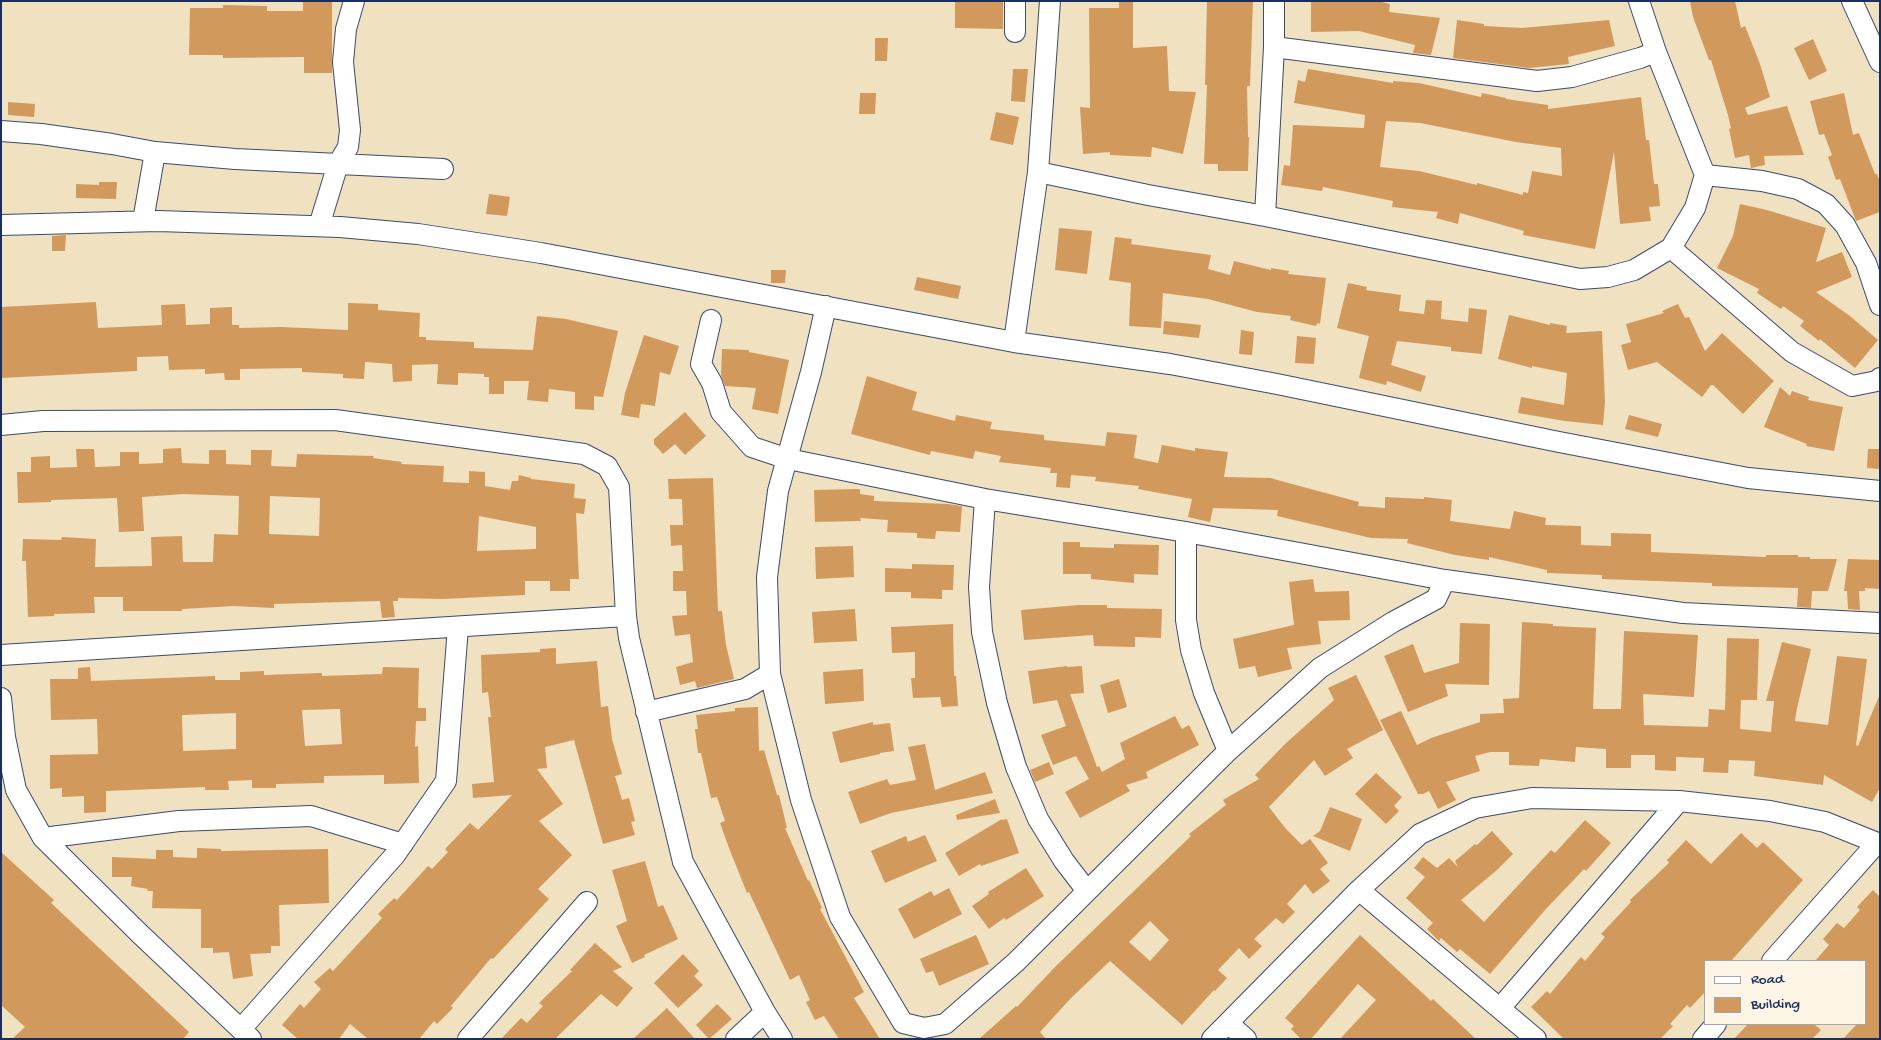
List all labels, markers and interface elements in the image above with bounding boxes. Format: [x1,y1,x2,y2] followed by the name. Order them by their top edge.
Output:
[1704,960,1866,1025] legend
[1751,971,1784,989] text: Road
[1751,996,1800,1014] text: Building

